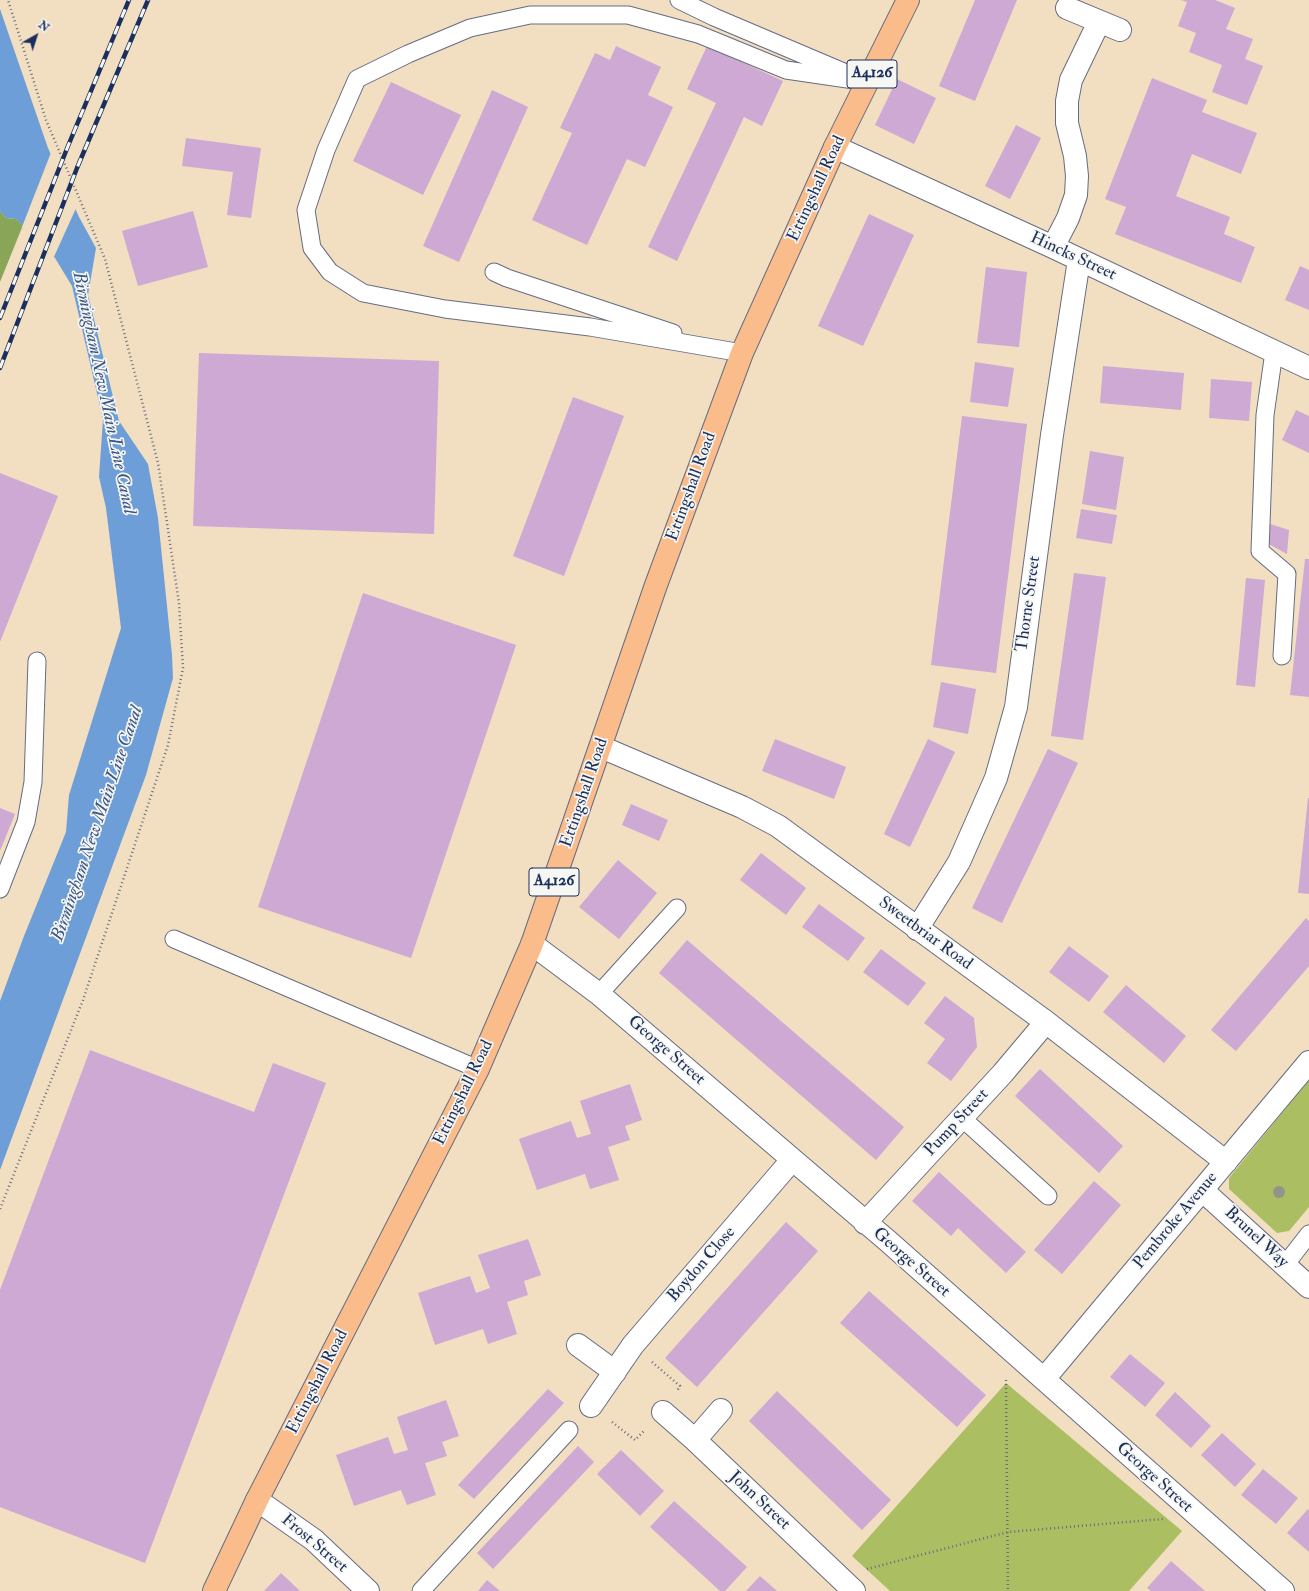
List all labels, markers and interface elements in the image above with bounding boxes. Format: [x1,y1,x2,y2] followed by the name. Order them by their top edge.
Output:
[16,16,56,56] north arrow
[36,18,52,34] text: N
[847,60,897,88] road number: A4126
[784,133,850,245] street label: Ettingshall Road
[1027,228,1119,286] street label: Hincks Street
[67,270,139,516] water label: Birmingham New Main Line Canal
[663,430,721,544] street label: Ettingshall Road
[1012,555,1046,653] street label: Thorne Street
[48,704,148,944] water label: Birmingham New Main Line Canal
[557,736,613,850] street label: Ettingshall Road
[529,868,579,896] road number: A4126
[874,893,976,975] street label: Sweetbriar Road
[623,1012,709,1090] street label: George Street
[430,1037,498,1149] street label: Ettingshall Road
[921,1085,993,1161] street label: Pump Street
[1130,1168,1222,1274] street label: Pembroke Avenue
[1220,1203,1292,1273] street label: Brunel Way
[664,1223,740,1307] street label: Boydon Close
[868,1224,954,1302] street label: George Street
[283,1326,353,1438] street label: Ettingshall Road
[1112,1438,1196,1518] street label: George Street
[724,1467,794,1535] street label: John Street
[277,1510,351,1578] street label: Frost Street

